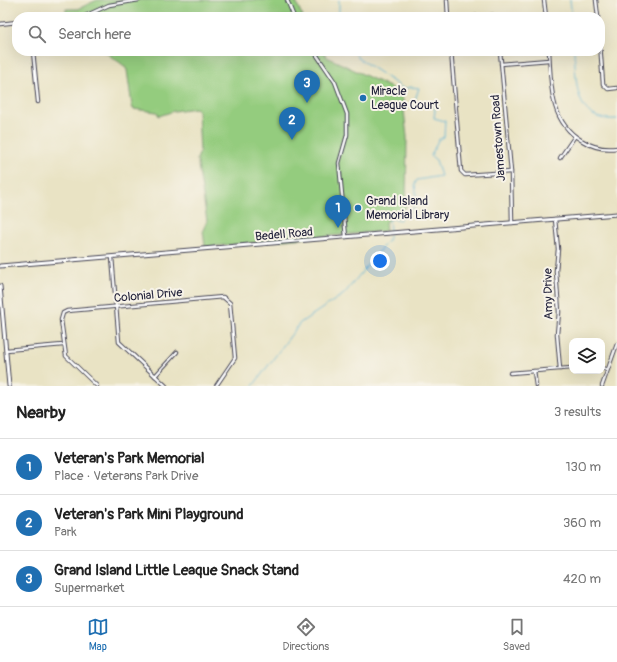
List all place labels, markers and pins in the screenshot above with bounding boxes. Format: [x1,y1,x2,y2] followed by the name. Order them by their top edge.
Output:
[294,70,320,103] pin: 3
[371,84,439,113] place label: Miracle League Court
[358,93,368,103] marker: Miracle League Court
[279,107,305,140] pin: 2
[366,194,449,223] place label: Grand Island Memorial Library
[325,195,351,228] pin: 1
[353,203,363,213] marker: Grand Island Memorial Library

